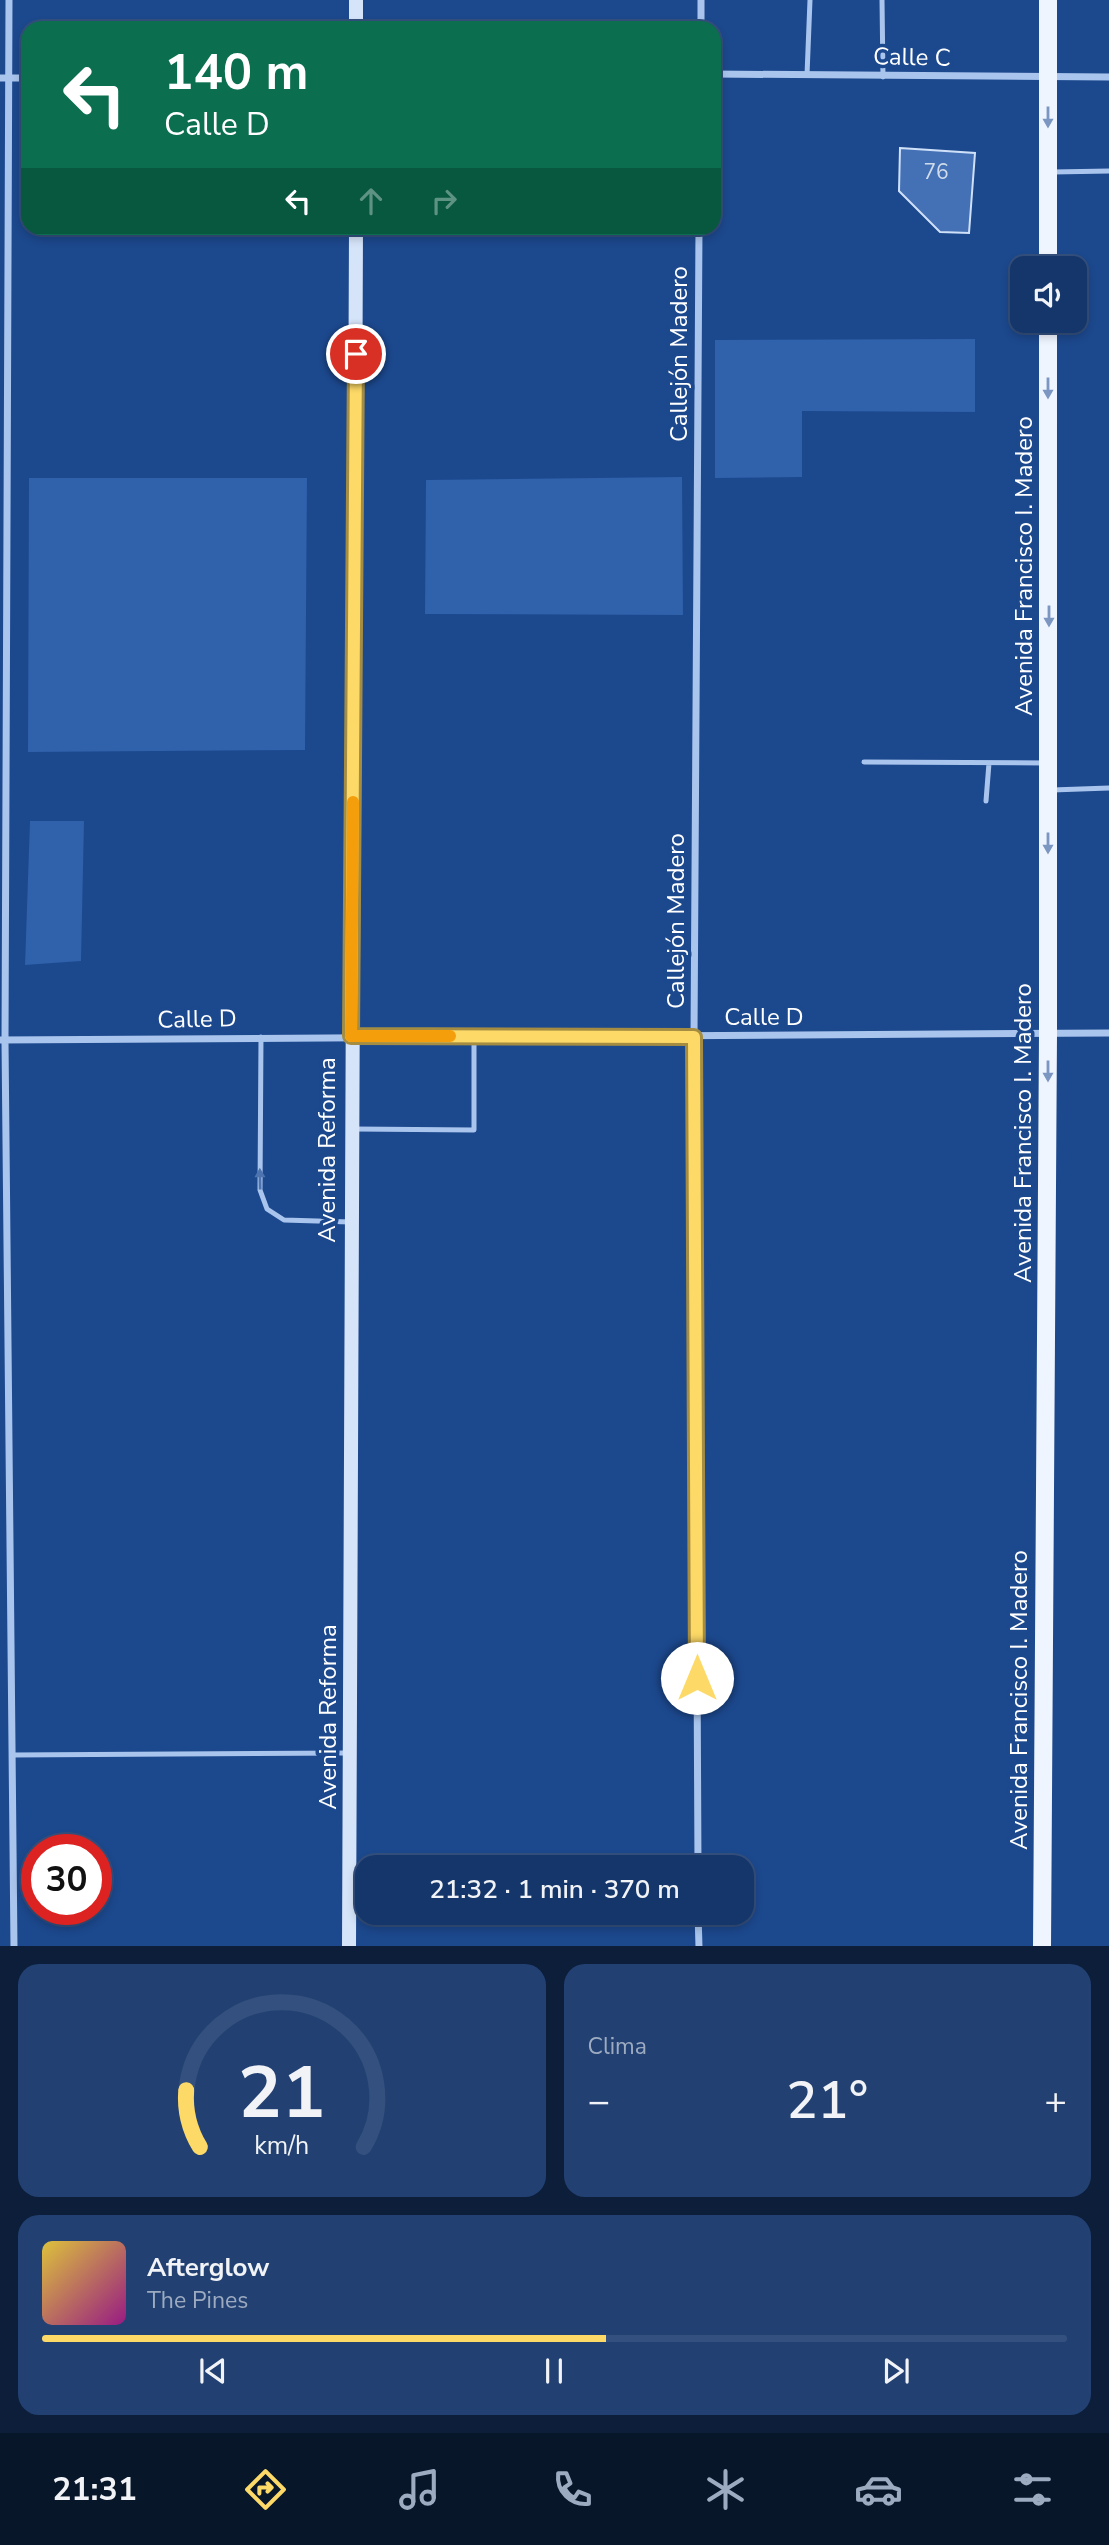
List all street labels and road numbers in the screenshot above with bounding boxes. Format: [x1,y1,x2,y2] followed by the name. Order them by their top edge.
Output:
[873,40,951,74] street label: Calle C
[663,266,695,442] street label: Callejón Madero
[1008,416,1040,716] street label: Avenida Francisco I. Madero
[660,833,692,1009] street label: Callejón Madero
[1007,983,1039,1283] street label: Avenida Francisco I. Madero
[724,1001,804,1033] street label: Calle D
[157,1002,237,1036] street label: Calle D
[311,1057,343,1243] street label: Avenida Reforma
[1003,1550,1035,1850] street label: Avenida Francisco I. Madero
[312,1624,344,1810] street label: Avenida Reforma

